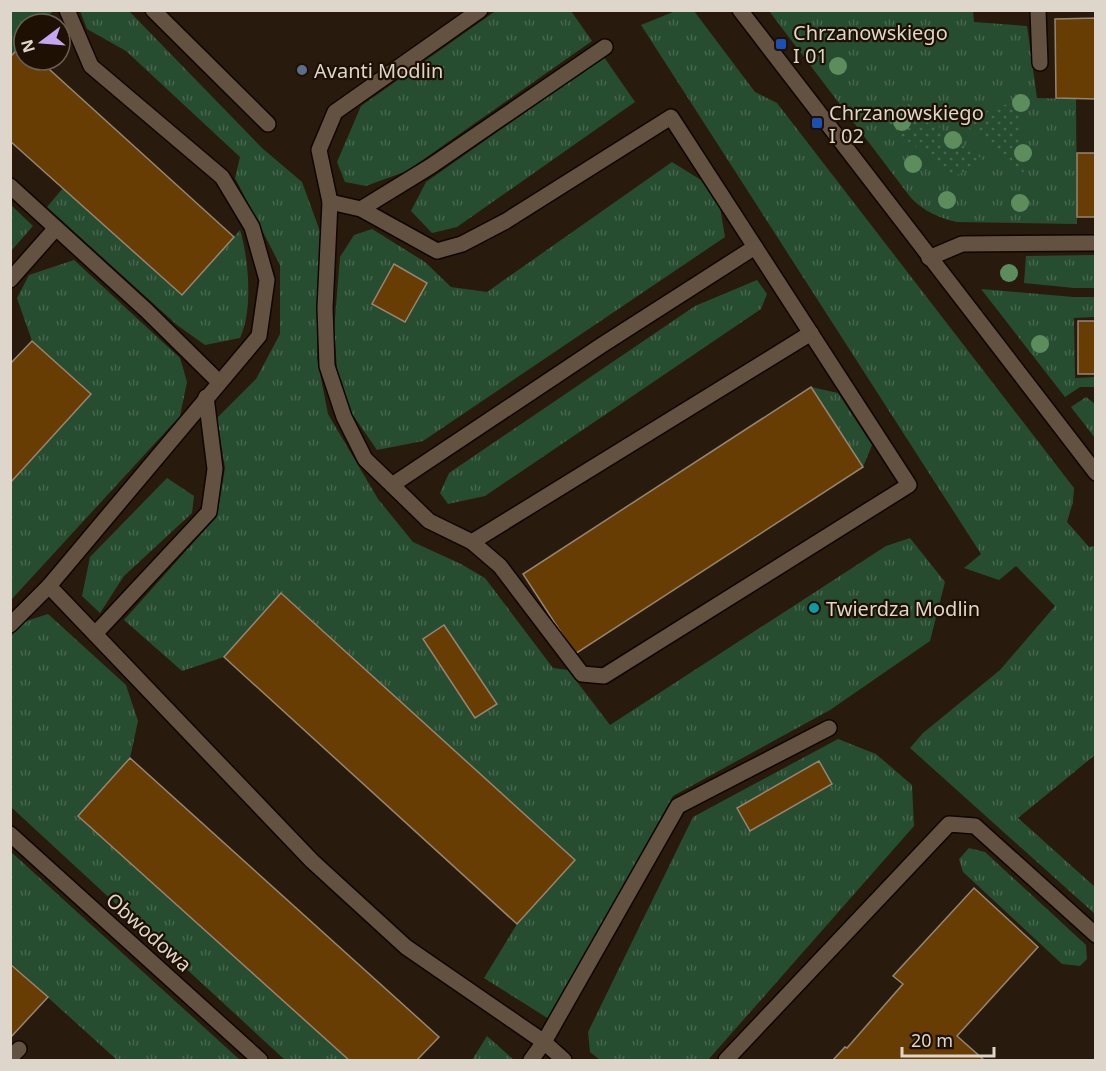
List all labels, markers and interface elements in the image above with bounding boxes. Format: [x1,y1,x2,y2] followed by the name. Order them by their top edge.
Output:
[12,12,72,72] north arrow
[793,19,948,69] place label: Chrzanowskiego I 01
[15,37,40,55] text: N
[774,37,788,51] marker: Chrzanowskiego I 01
[314,57,443,84] place label: Avanti Modlin
[295,63,309,77] marker: Avanti Modlin
[829,99,984,149] place label: Chrzanowskiego I 02
[810,116,824,130] marker: Chrzanowskiego I 02
[826,595,980,622] place label: Twierdza Modlin
[807,601,821,615] marker: Twierdza Modlin
[100,886,198,978] street label: Obwodowa
[902,1020,994,1058] scale bar
[911,1028,953,1052] text: 20 m

